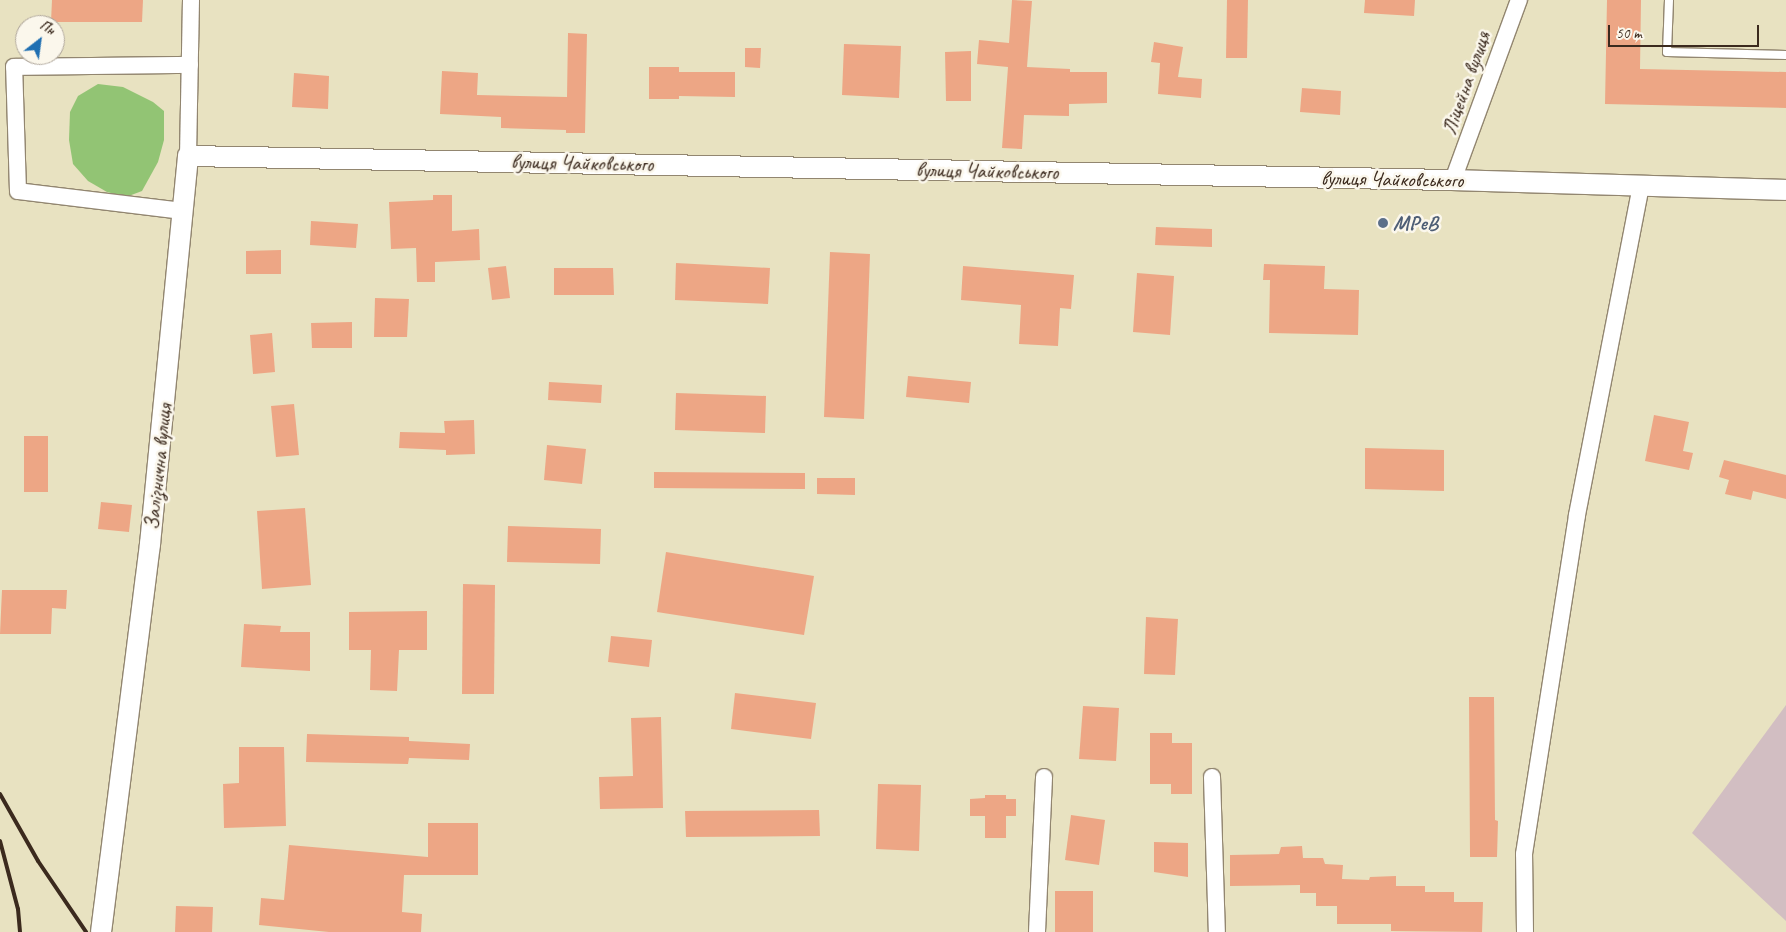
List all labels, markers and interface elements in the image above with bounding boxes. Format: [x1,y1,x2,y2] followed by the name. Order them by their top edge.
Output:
[15,15,65,65] north arrow
[1611,15,1762,47] scale bar
[37,16,58,38] text: Пн
[1616,24,1642,43] text: 50 m
[1436,28,1496,138] street label: Ліцейна вулиця
[511,149,653,177] street label: вулиця Чайковського
[916,157,1058,185] street label: вулиця Чайковського
[1321,165,1463,193] street label: вулиця Чайковського
[1393,210,1438,236] place label: МРеВ
[1377,217,1389,229] marker: МРеВ
[139,402,177,532] street label: Залізнична вулиця

